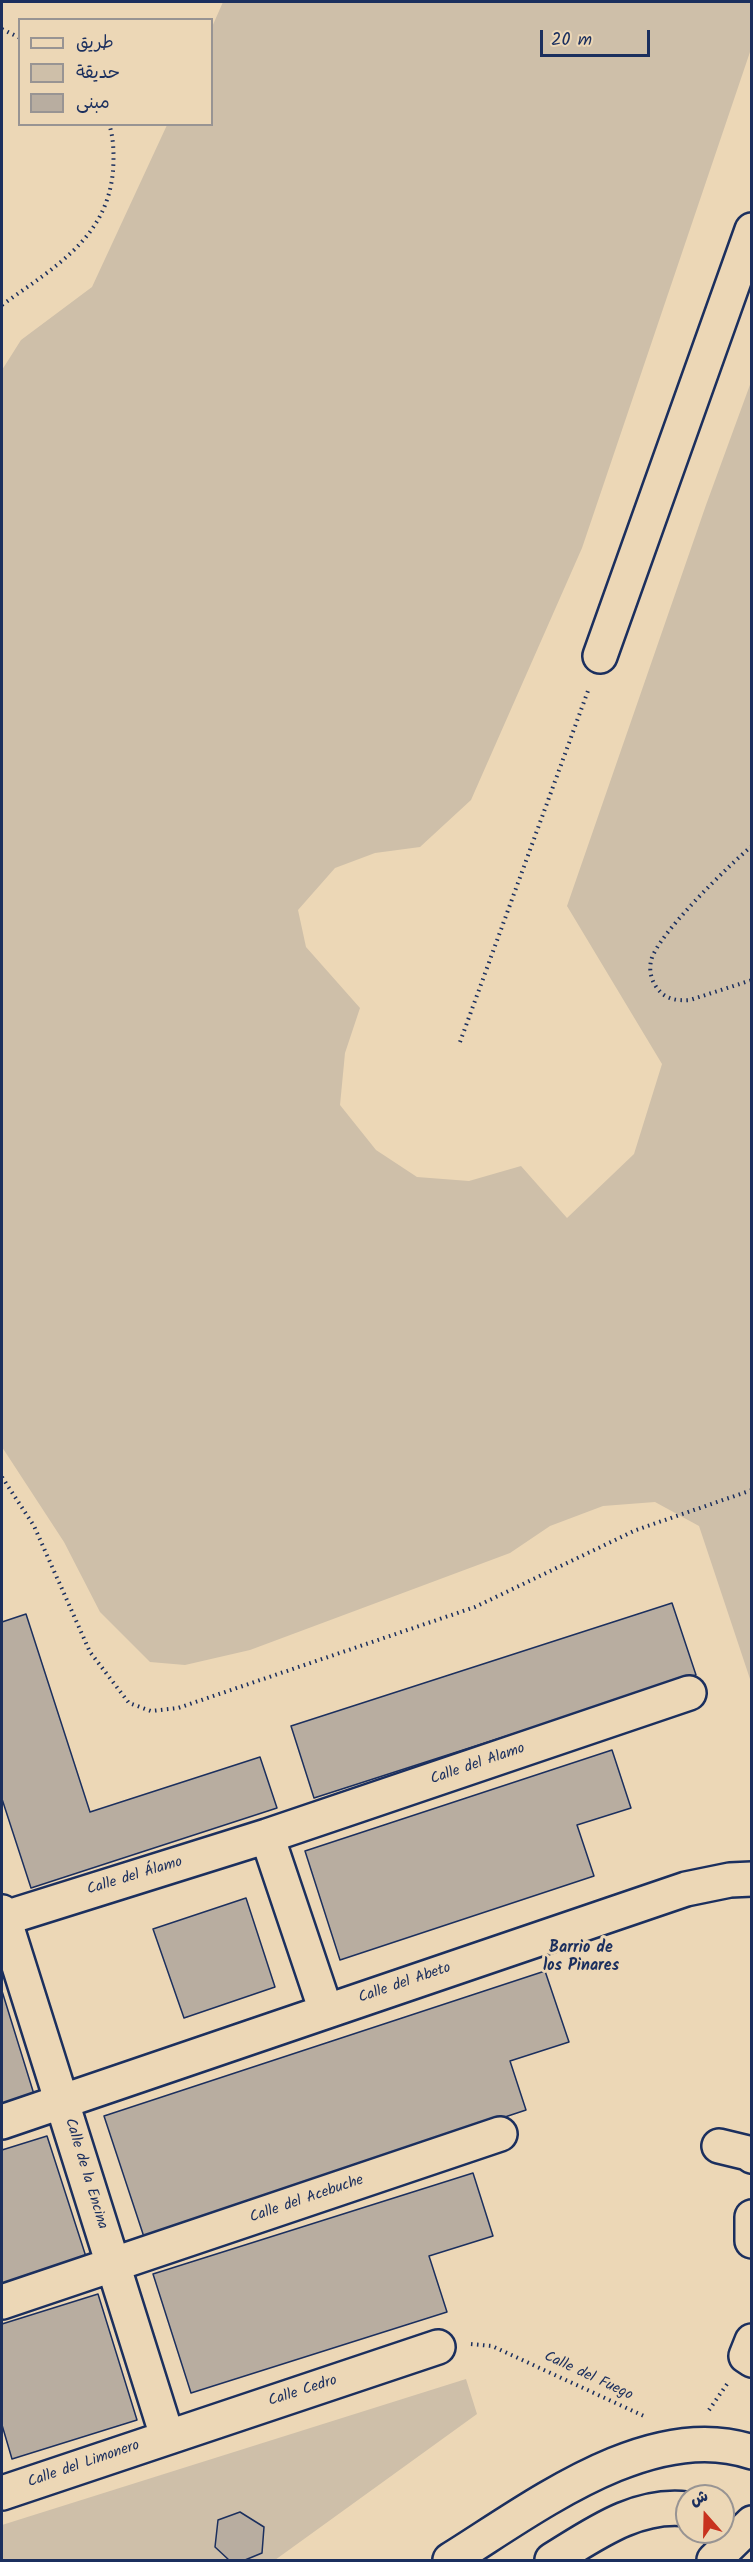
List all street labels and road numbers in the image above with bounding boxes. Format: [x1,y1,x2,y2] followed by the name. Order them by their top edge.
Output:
[428,1740,528,1790] street label: Calle del Alamo
[85,1854,185,1900] street label: Calle del Álamo
[356,1960,454,2008] street label: Calle del Abeto
[60,2116,110,2232] street label: Calle de la Encina
[248,2172,366,2228] street label: Calle del Acebuche
[541,2349,635,2405] street label: Calle del Fuego
[266,2372,340,2412] street label: Calle Cedro
[26,2437,142,2493] street label: Calle del Limonero

